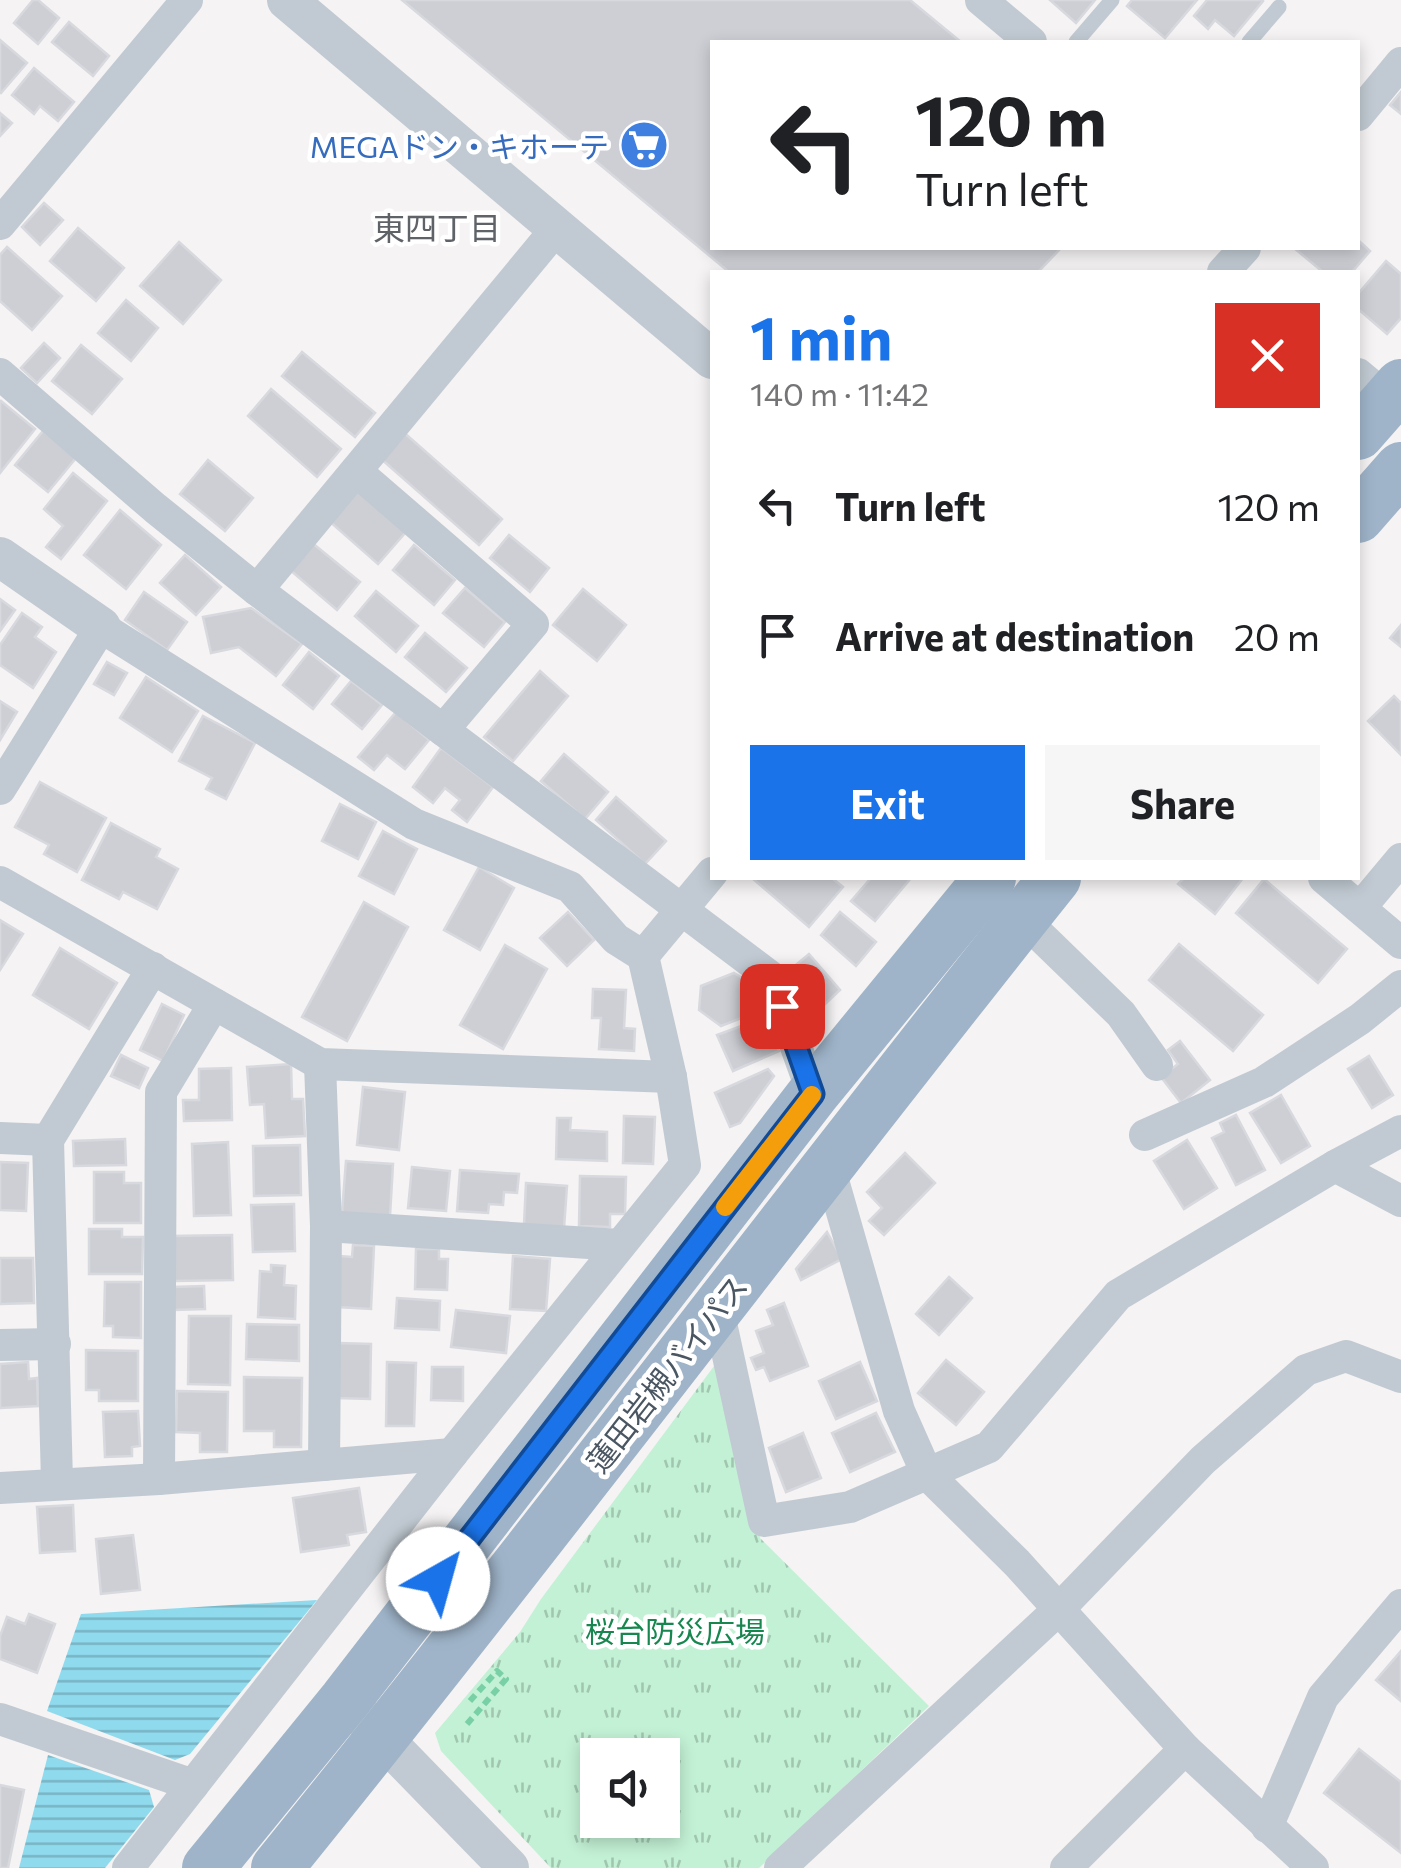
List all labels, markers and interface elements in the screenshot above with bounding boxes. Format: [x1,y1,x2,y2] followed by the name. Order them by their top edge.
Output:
[915,75,1107,160] text: 120 m
[750,80,880,210] icon: left
[618,119,670,171] supermarket icon: MEGAドン・キホーテ
[310,127,609,164] place label: MEGAドン・キホーテ
[915,160,1089,215] text: Turn left
[373,207,501,247] district label: 東四丁目
[750,299,892,372] text: 1 min
[1215,303,1320,408] button: close
[750,373,929,413] text: 140 m · 11:42
[750,478,805,533] icon: left
[835,482,986,529] text: Turn left
[1218,482,1320,529] text: 120 m
[750,608,805,663] icon: arrive
[835,612,1194,659] text: Arrive at destination
[1234,612,1320,659] text: 20 m
[750,745,1025,860] button: Exit
[1045,745,1320,860] button: Share
[740,964,825,1049] pin
[755,979,810,1034] icon: arrive
[578,1267,754,1479] street label: 蓮田岩槻バイパス
[386,1527,490,1631] position arrow
[585,1612,765,1649] park label: 桜台防災広場
[580,1738,680,1838] map controls
[580,1738,680,1838] button: sound

